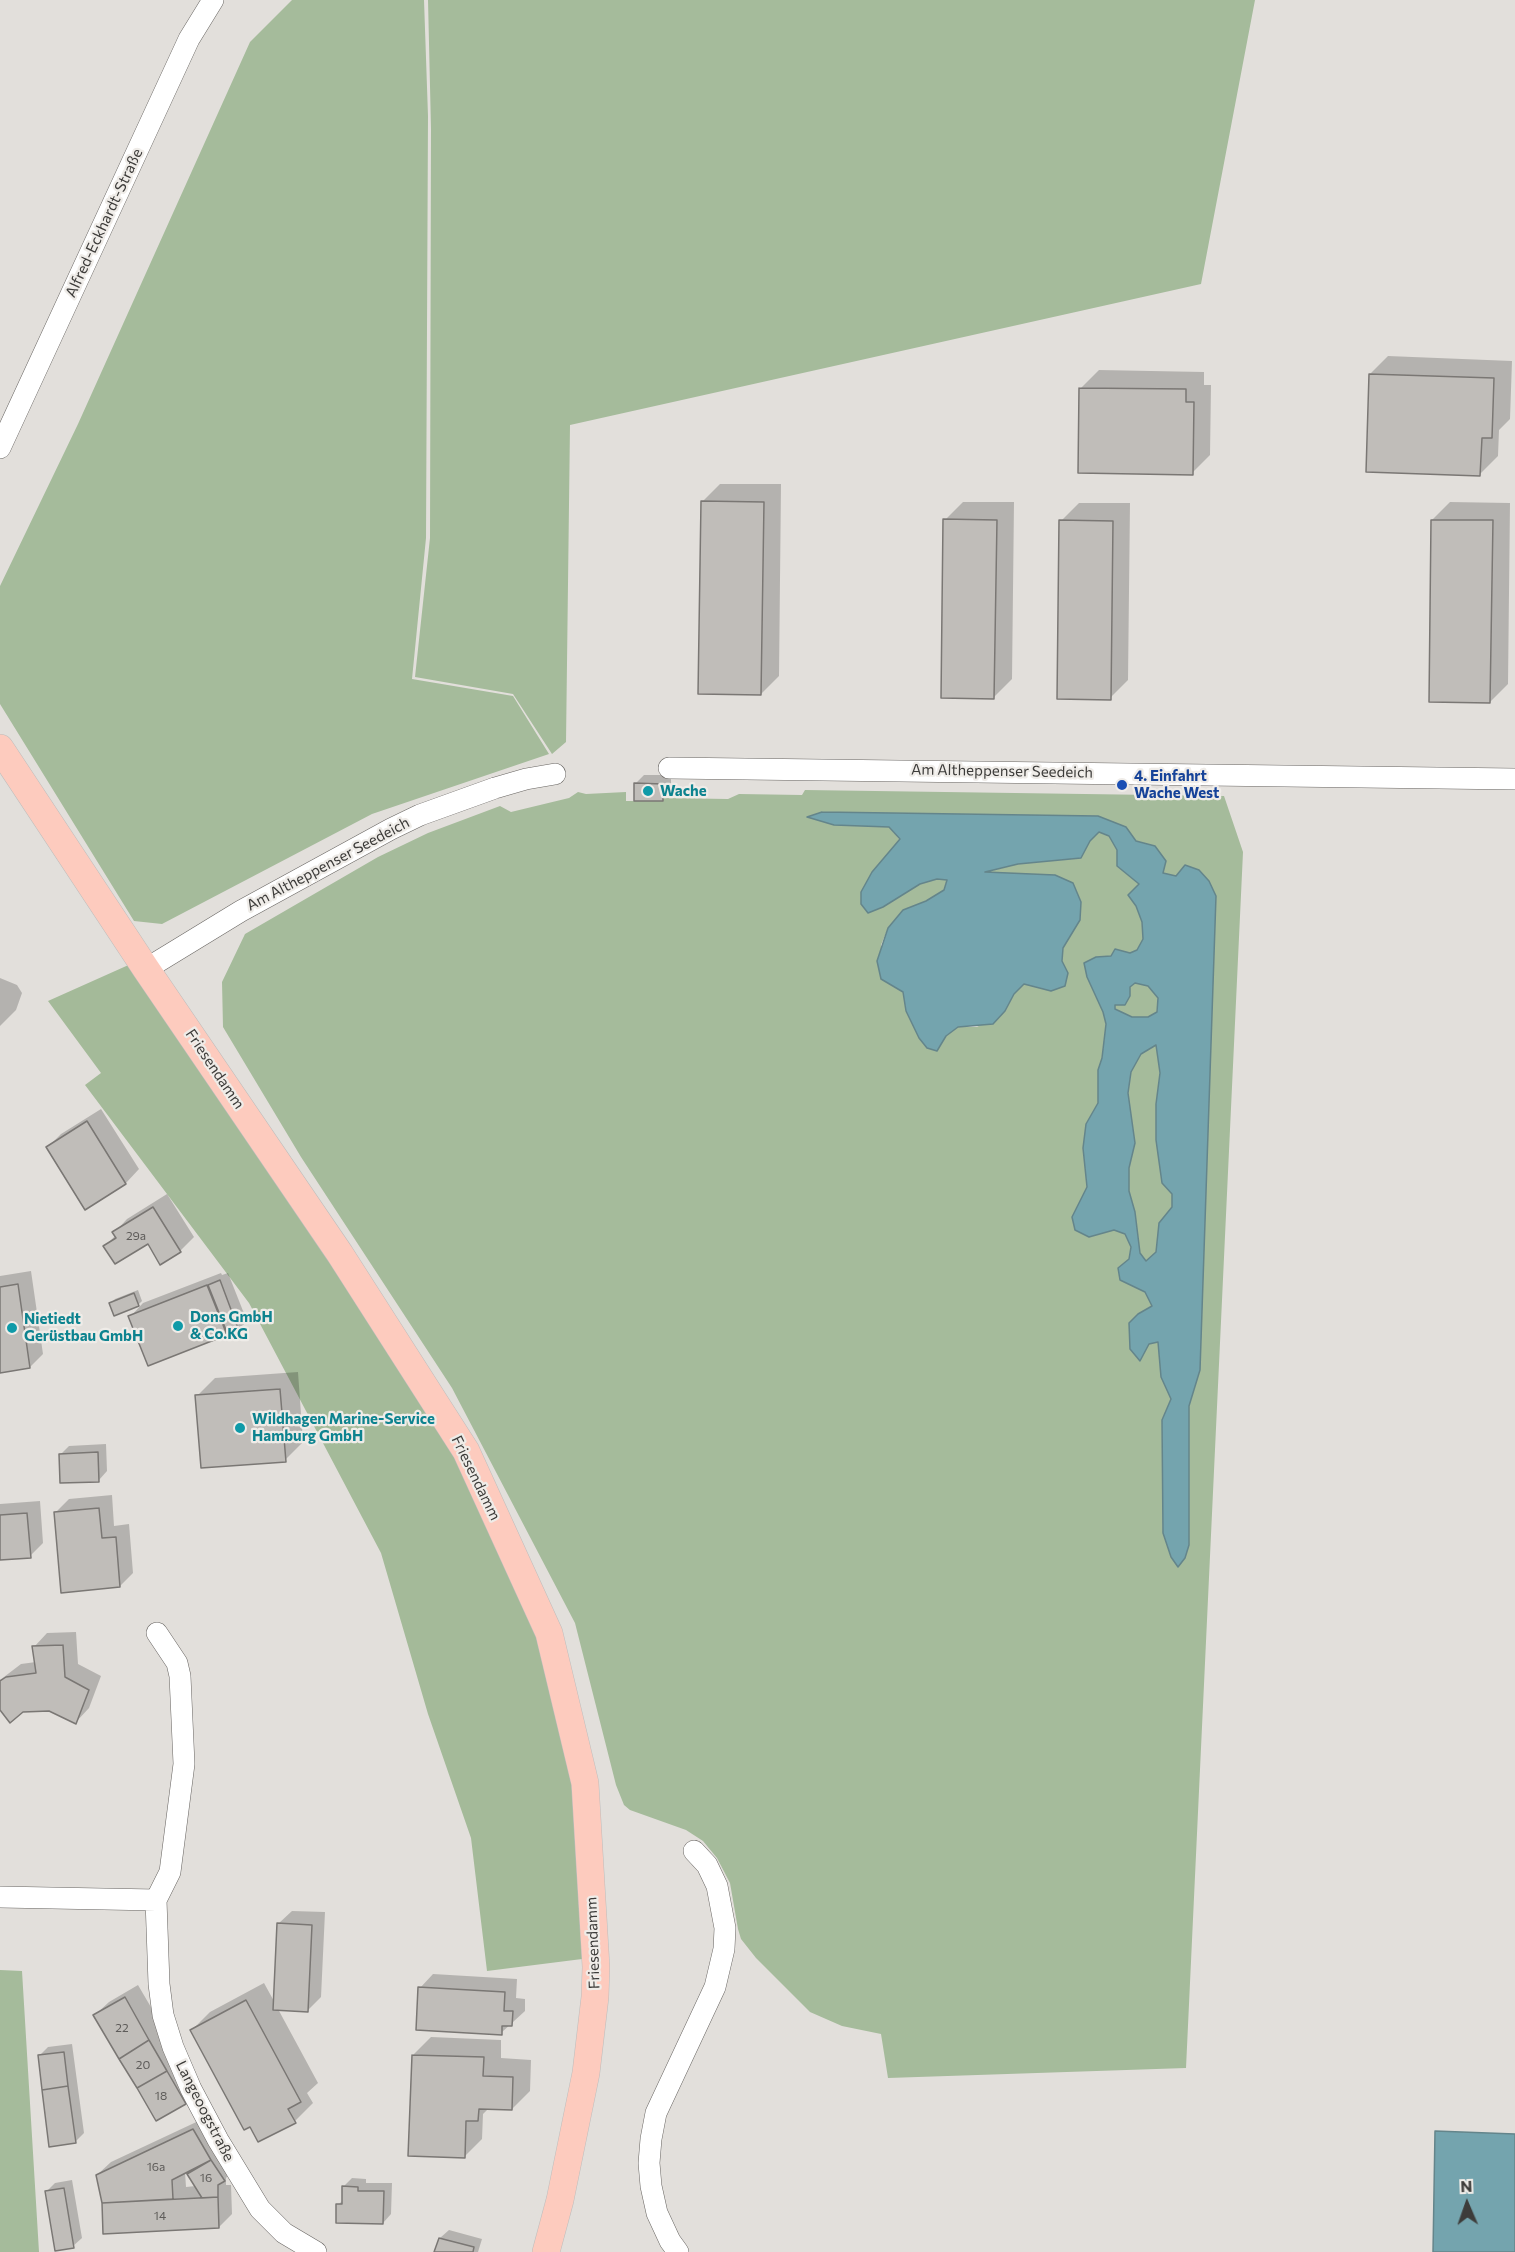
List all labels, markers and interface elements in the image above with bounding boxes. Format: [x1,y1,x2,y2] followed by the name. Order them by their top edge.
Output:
[62,146,146,300] street label: Alfred-Eckhardt-Straße
[911,760,1093,782] street label: Am Altheppenser Seedeich
[1134,767,1219,802] place label: 4. Einfahrt Wache West
[1115,778,1129,792] marker: 4. Einfahrt Wache West
[660,782,707,800] place label: Wache
[641,784,655,798] marker: Wache
[243,813,413,915] street label: Am Altheppenser Seedeich
[182,1026,248,1112] street label: Friesendamm
[126,1229,146,1243] house number: 29a
[190,1308,273,1343] place label: Dons GmbH & Co.KG
[24,1310,143,1345] place label: Nietiedt Gerüstbau GmbH
[171,1319,185,1333] marker: Dons GmbH & Co.KG
[5,1321,19,1335] marker: Nietiedt Gerüstbau GmbH
[252,1410,435,1445] place label: Wildhagen Marine-Service Hamburg GmbH
[233,1421,247,1435] marker: Wildhagen Marine-Service Hamburg GmbH
[448,1433,504,1523] street label: Friesendamm
[582,1897,604,1989] street label: Friesendamm
[115,2021,129,2035] house number: 22
[136,2058,150,2072] house number: 20
[172,2058,238,2164] street label: Langeoogstraße
[155,2089,167,2103] house number: 18
[147,2160,165,2174] house number: 16a
[200,2171,212,2185] house number: 16
[1437,2174,1497,2234] north arrow
[1460,2176,1473,2195] text: N
[154,2209,166,2223] house number: 14

